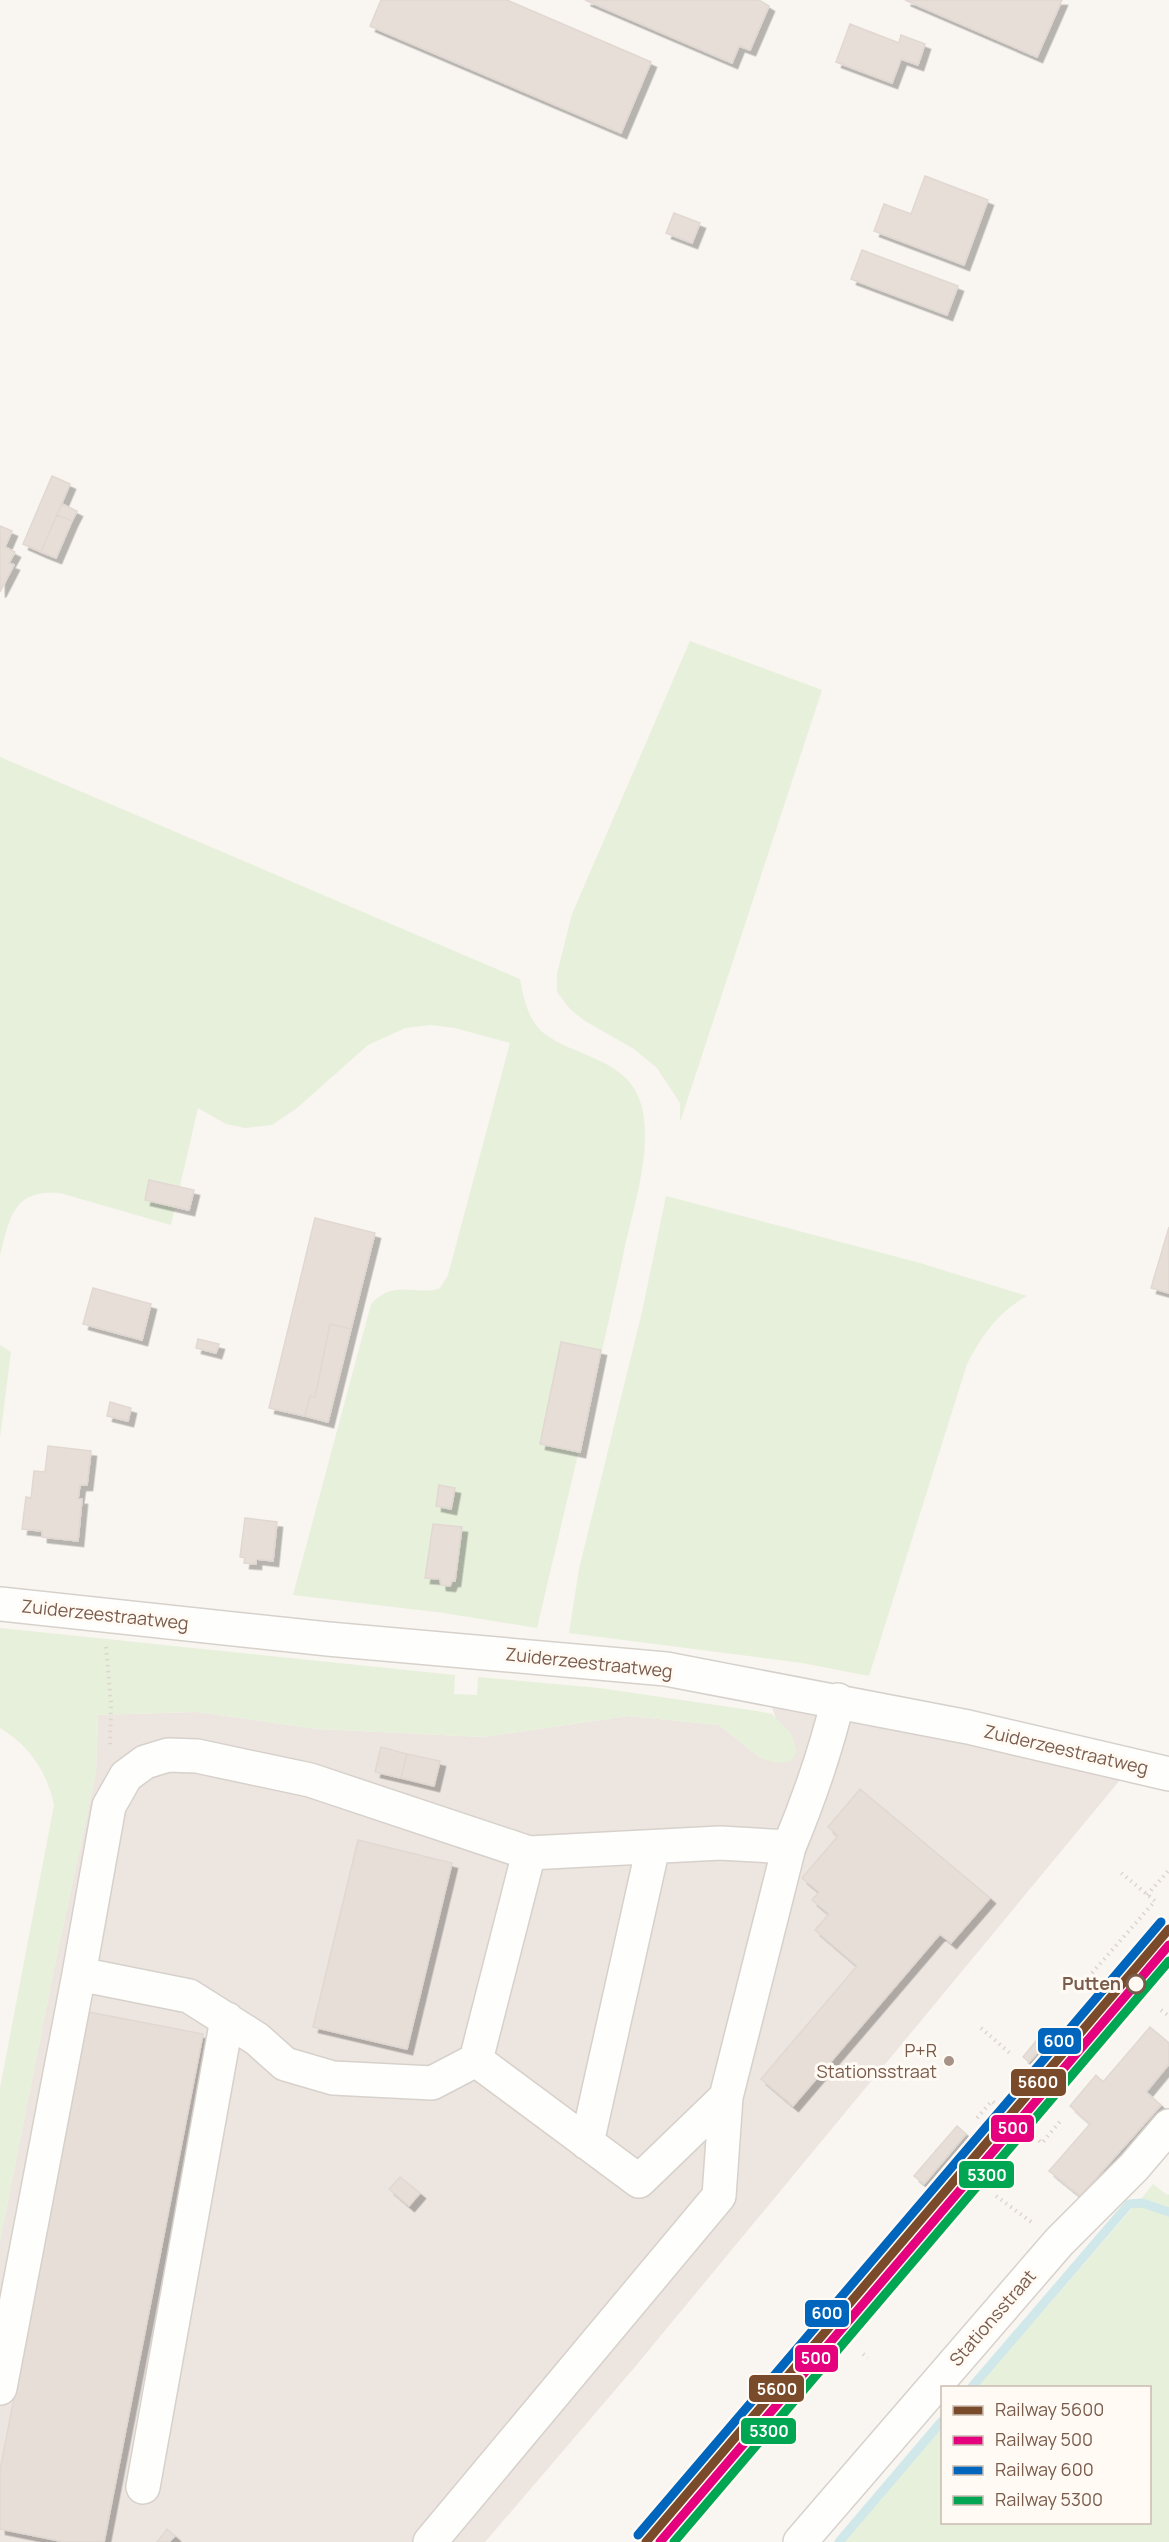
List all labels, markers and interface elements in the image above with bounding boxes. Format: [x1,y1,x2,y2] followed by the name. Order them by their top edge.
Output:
[20,1593,190,1635] street label: Zuiderzeestraatweg
[504,1641,674,1683] street label: Zuiderzeestraatweg
[982,1718,1151,1780] street label: Zuiderzeestraatweg
[1062,1971,1121,1995] place label: Putten
[1126,1974,1146,1994] marker: Putten
[1037,2027,1082,2055] line badge: 600
[1044,2030,1075,2052] text: 600
[816,2038,937,2083] place label: P+R Stationsstraat
[942,2054,956,2068] marker: P+R Stationsstraat
[1010,2068,1067,2097] line badge: 5600
[1018,2071,1058,2093] text: 5600
[990,2114,1035,2143] line badge: 500
[998,2117,1028,2139] text: 500
[958,2160,1015,2189] line badge: 5300
[967,2164,1007,2186] text: 5300
[944,2264,1041,2371] street label: Stationsstraat
[804,2299,850,2328] line badge: 600
[812,2302,843,2324] text: 600
[794,2344,839,2373] line badge: 500
[801,2347,831,2369] text: 500
[748,2374,805,2403] line badge: 5600
[757,2378,797,2400] text: 5600
[941,2386,1151,2524] legend
[995,2397,1104,2421] text: Railway 5600
[740,2417,797,2445] line badge: 5300
[749,2420,789,2442] text: 5300
[995,2427,1093,2451] text: Railway 500
[995,2457,1094,2481] text: Railway 600
[995,2487,1103,2511] text: Railway 5300

